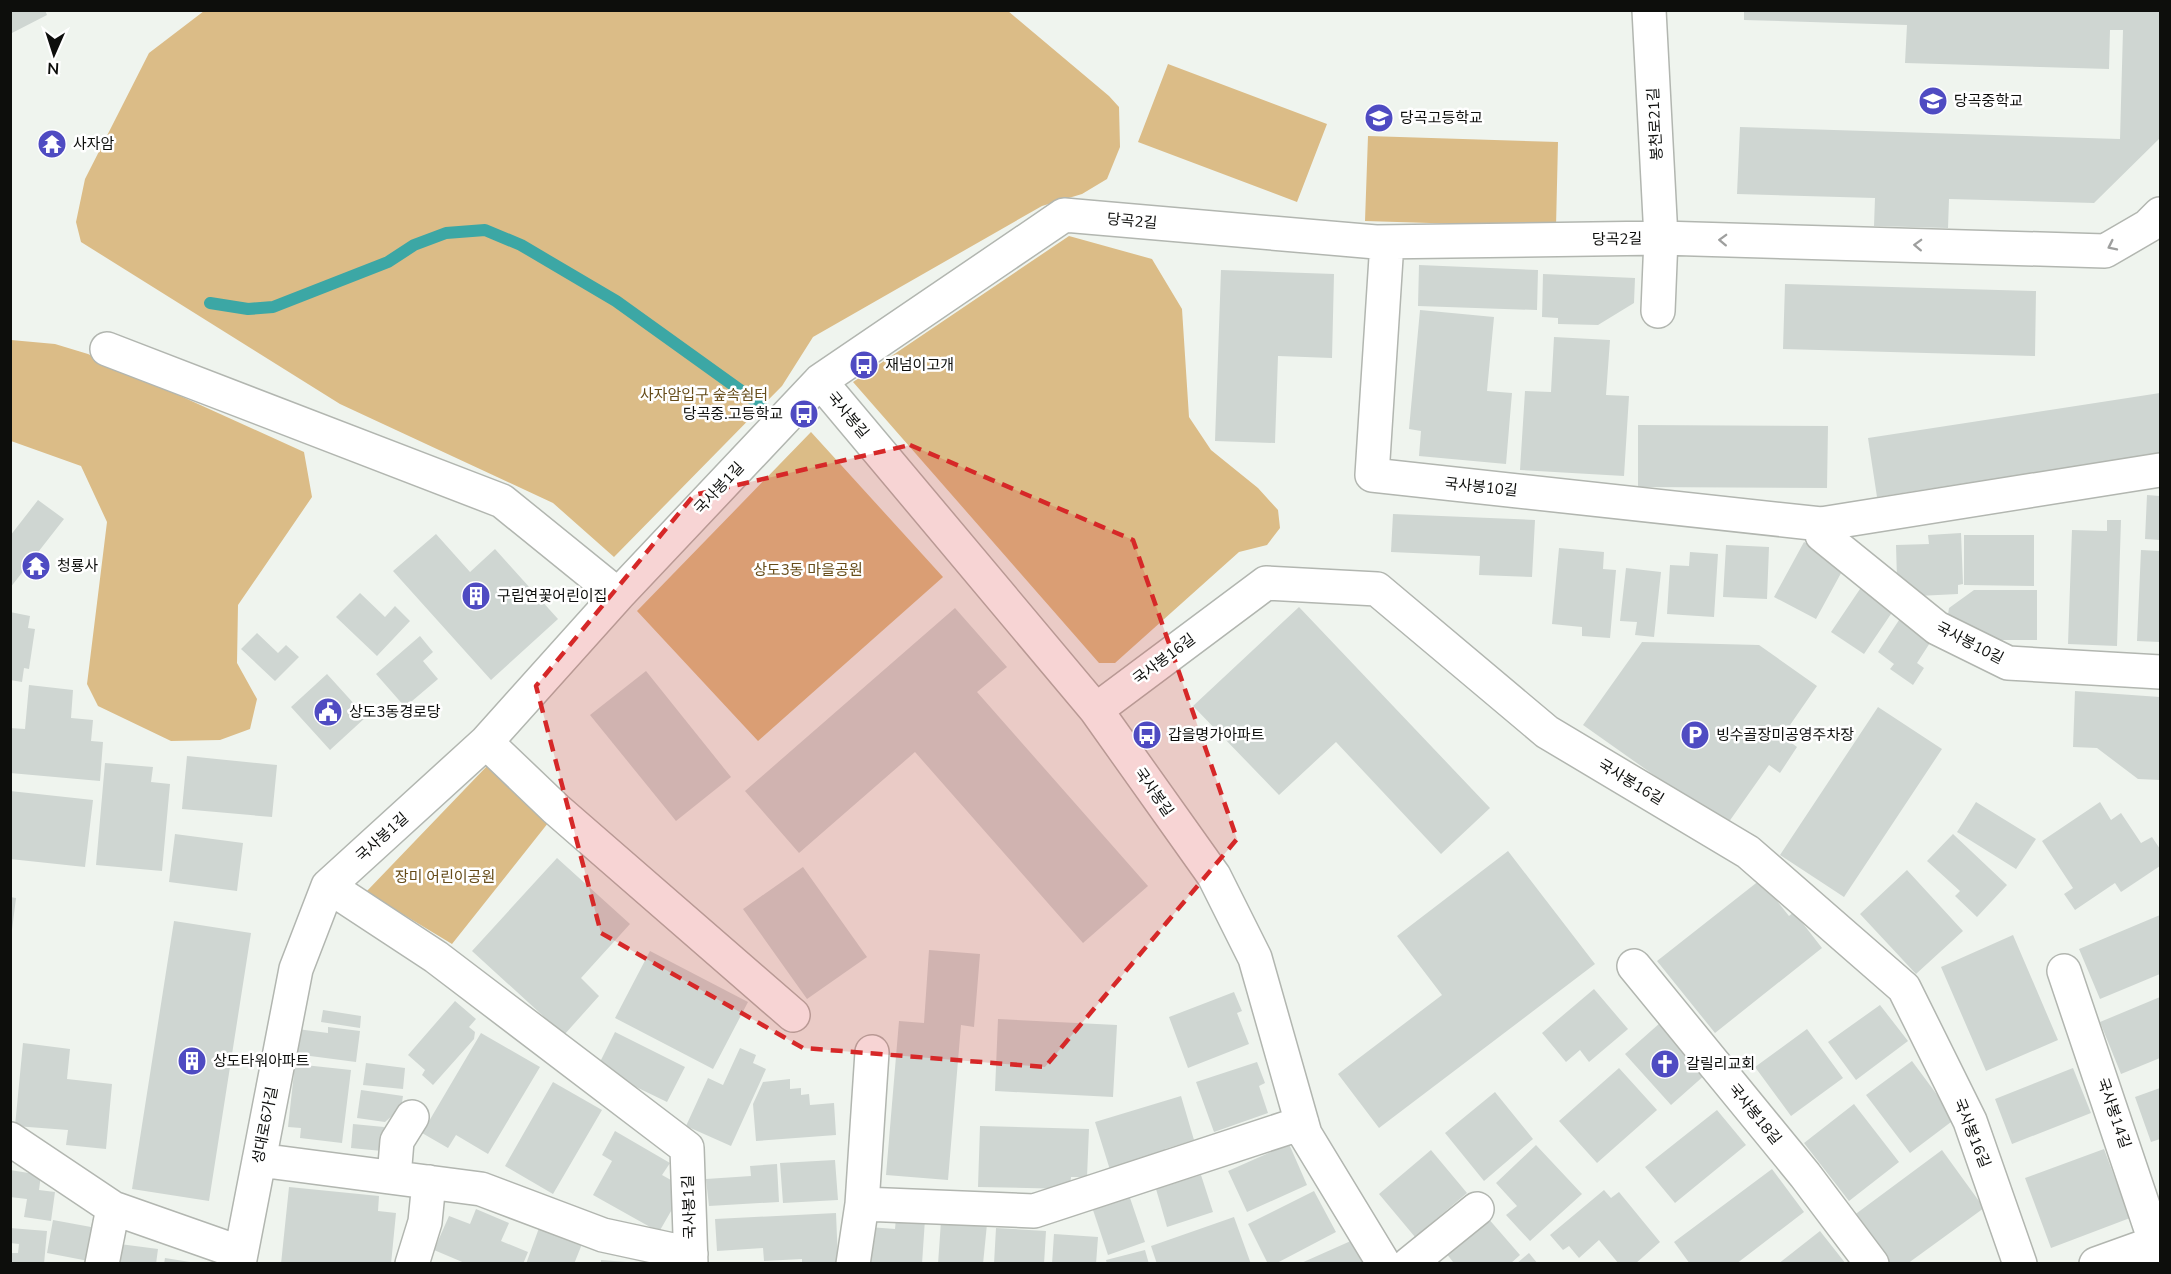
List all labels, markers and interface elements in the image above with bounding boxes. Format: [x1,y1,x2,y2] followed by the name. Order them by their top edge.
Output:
[24,24,84,84] north arrow
[47,57,60,79] text: N
[1917,85,1949,117] school or university icon: 당곡중학교
[1643,87,1667,161] street label: 봉천로21길
[1954,91,2023,111] place label: 당곡중학교
[1363,102,1395,134] school or university icon: 당곡고등학교
[1400,108,1483,128] place label: 당곡고등학교
[36,128,68,160] temple icon: 사자암
[73,134,115,154] place label: 사자암
[1106,209,1158,233] street label: 당곡2길
[1592,229,1642,249] street label: 당곡2길
[1719,233,1728,246] one-way arrow
[1914,239,1923,252] one-way arrow
[2107,239,2118,251] one-way arrow
[848,349,880,381] bus stop icon: 재넘이고개
[885,355,954,375] place label: 재넘이고개
[640,385,768,405] park label: 사자암입구 숲속쉼터
[823,387,873,443] street label: 국사봉길
[788,398,820,430] bus stop icon: 당곡중.고등학교
[683,404,783,424] place label: 당곡중.고등학교
[690,458,748,518] street label: 국사봉1길
[1444,473,1518,501] street label: 국사봉10길
[20,550,52,582] temple icon: 청룡사
[57,556,99,576] place label: 청룡사
[753,560,863,580] park label: 상도3동 마을공원
[460,580,492,612] building icon: 구립연꽃어린이집
[497,586,607,606] place label: 구립연꽃어린이집
[1933,617,2007,669] street label: 국사봉10길
[1129,629,1199,689] street label: 국사봉16길
[312,696,344,728] public building icon: 상도3동경로당
[349,702,441,722] place label: 상도3동경로당
[1131,719,1163,751] bus stop icon: 갑을명가아파트
[1679,719,1711,751] parking icon: 빙수골장미공영주차장
[1168,725,1265,745] place label: 갑을명가아파트
[1716,725,1854,745] place label: 빙수골장미공영주차장
[1594,755,1668,809] street label: 국사봉16길
[1130,764,1178,820] street label: 국사봉길
[351,808,413,866] street label: 국사봉1길
[395,867,495,887] park label: 장미 어린이공원
[176,1045,208,1077] building icon: 상도타워아파트
[1649,1048,1681,1080] church icon: 갈릴리교회
[213,1051,310,1071] place label: 상도타워아파트
[1686,1054,1755,1074] place label: 갈릴리교회
[2093,1075,2135,1151] street label: 국사봉14길
[1724,1079,1786,1149] street label: 국사봉18길
[248,1085,282,1165] street label: 성대로6가길
[1949,1095,1995,1171] street label: 국사봉16길
[678,1175,700,1239] street label: 국사봉1길

